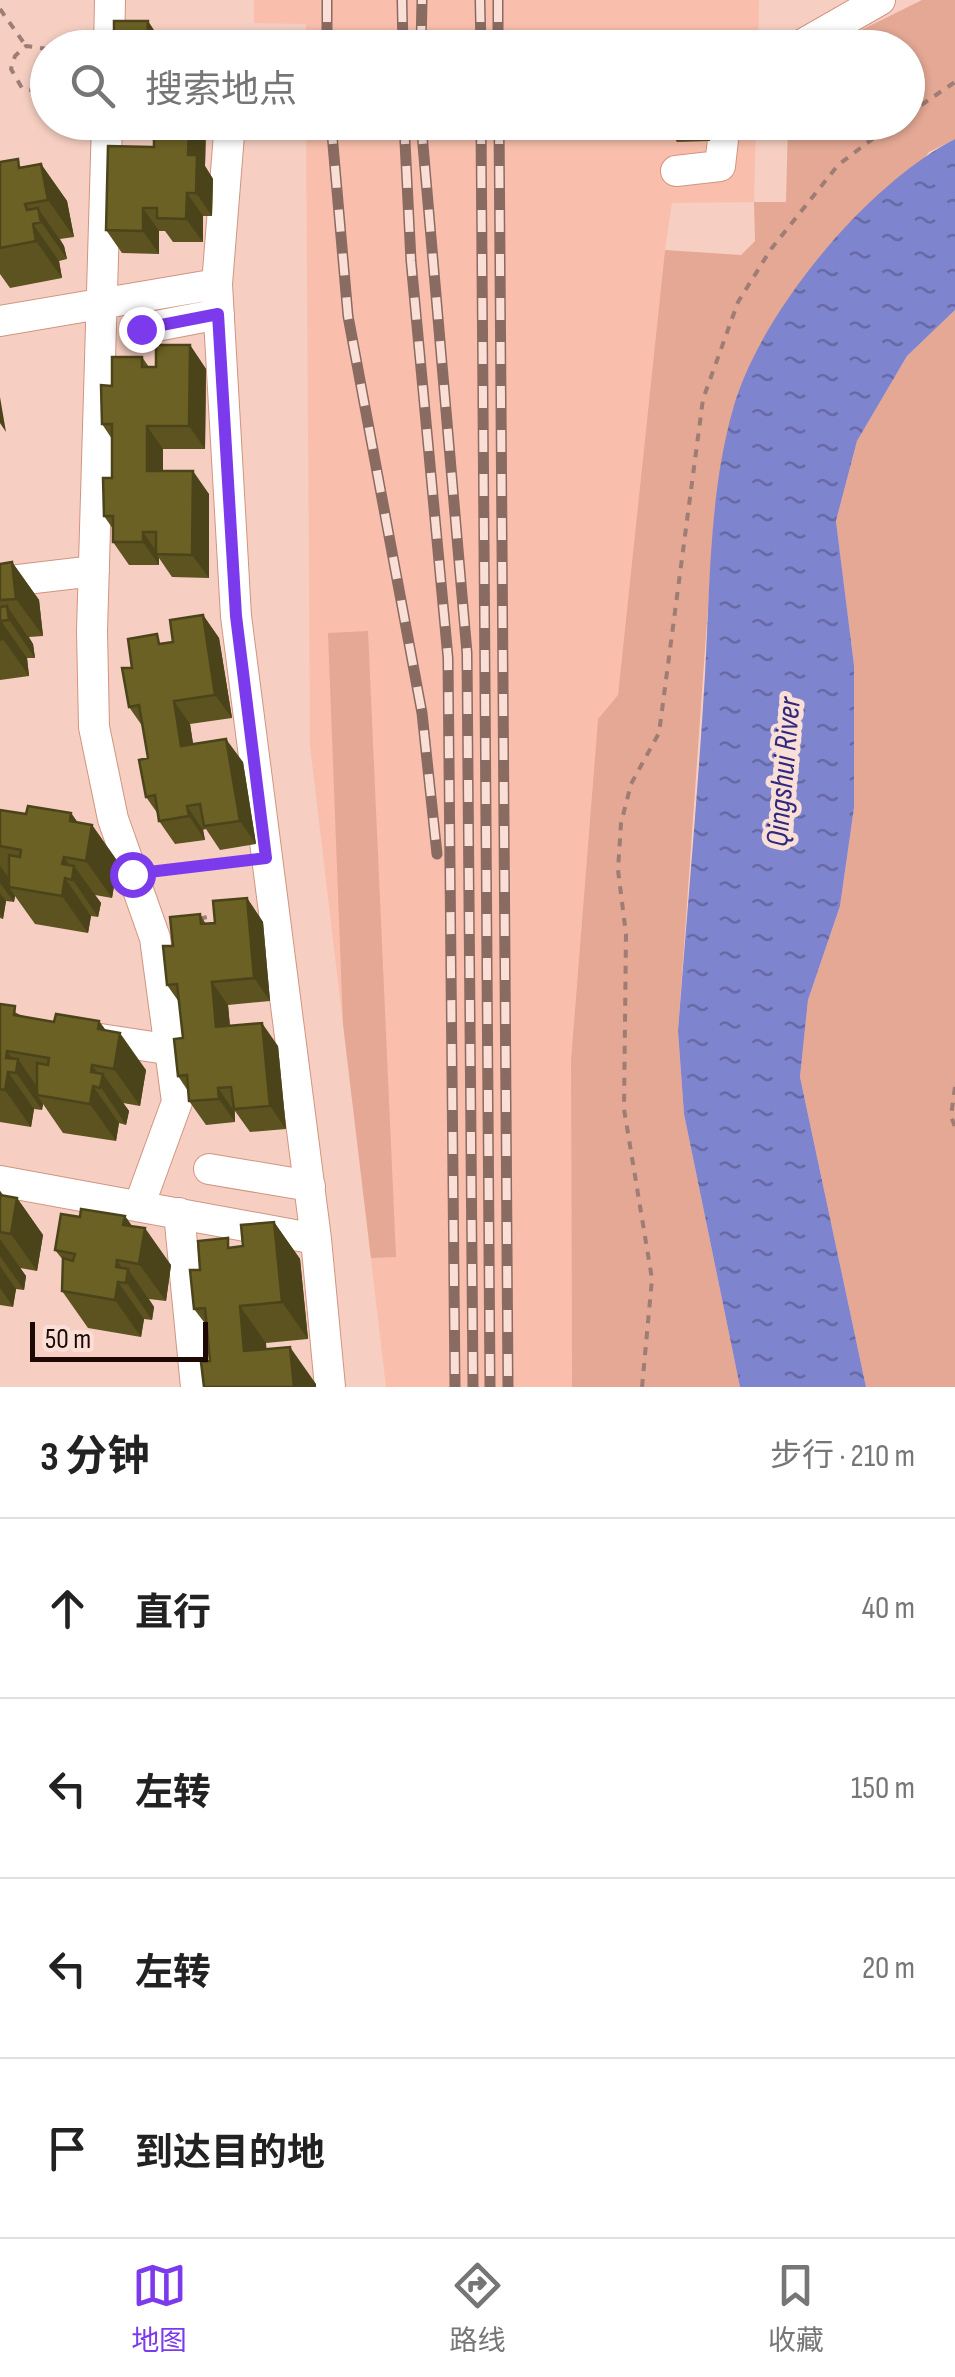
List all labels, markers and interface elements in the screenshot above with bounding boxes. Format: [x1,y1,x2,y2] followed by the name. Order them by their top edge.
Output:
[30,30,925,140] search box
[65,58,120,113] icon: search
[145,68,297,113] text: 搜索地点
[119,307,165,353] route end
[758,695,810,848] water label: Qingshui River
[110,852,156,898] route start
[30,1317,208,1362] scale bar
[45,1323,91,1356] text: 50 m
[40,1432,149,1483] text: 3 分钟
[770,1437,915,1476] text: 步行 · 210 m
[40,1581,95,1636] icon: ahead
[862,1589,915,1628] text: 40 m
[135,1591,211,1636] text: 直行
[40,1761,95,1816] icon: left
[851,1769,915,1808] text: 150 m
[135,1771,211,1816] text: 左转
[40,1941,95,1996] icon: left
[862,1949,915,1988] text: 20 m
[135,1951,211,1996] text: 左转
[40,2121,95,2176] icon: arrive
[135,2131,325,2176] text: 到达目的地
[131,2258,187,2358] tab: 地图
[449,2258,506,2358] tab: 路线
[768,2258,824,2358] tab: 收藏

